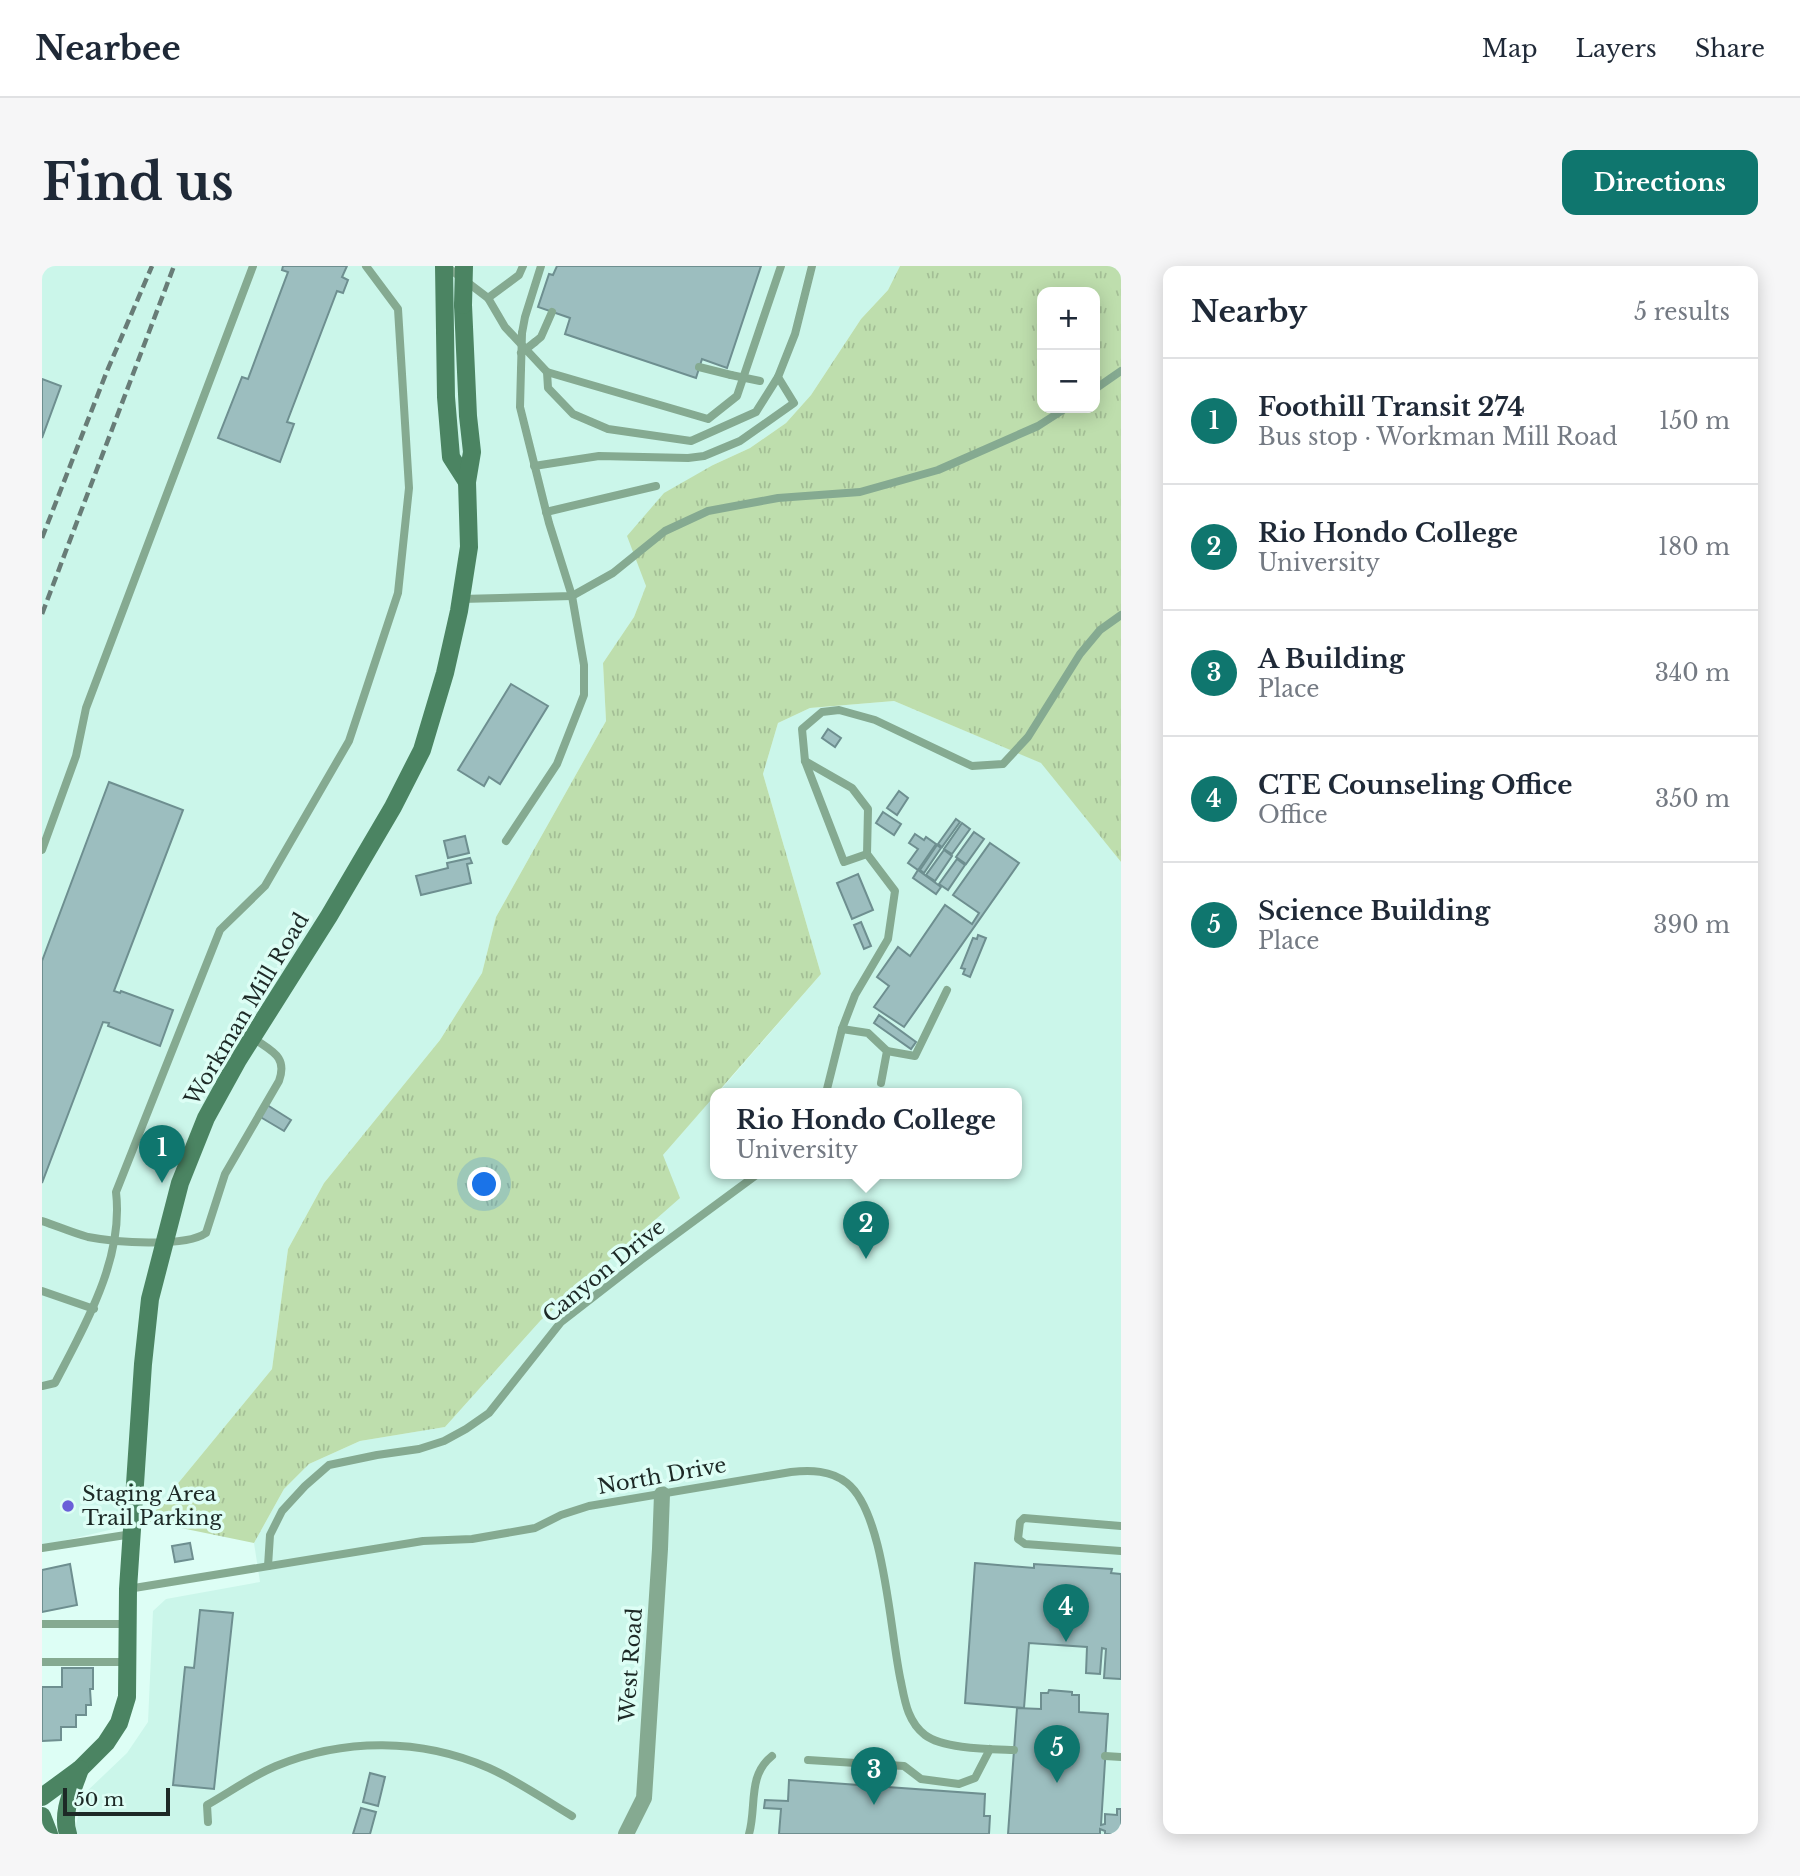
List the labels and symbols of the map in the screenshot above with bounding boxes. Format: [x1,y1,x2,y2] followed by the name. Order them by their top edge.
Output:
[179,908,315,1111] street label: Workman Mill Road
[139,1125,185,1183] pin: 1
[467,1167,501,1201] your location
[843,1201,889,1259] pin: 2
[538,1214,670,1328] street label: Canyon Drive
[595,1452,729,1500] street label: North Drive
[82,1481,222,1531] place label: Staging Area Trail Parking
[60,1498,76,1514] marker: Staging Area Trail Parking
[1043,1584,1089,1642] pin: 4
[614,1607,648,1724] street label: West Road
[1034,1725,1080,1783] pin: 5
[851,1747,897,1805] pin: 3
[63,1785,170,1817] scale bar

